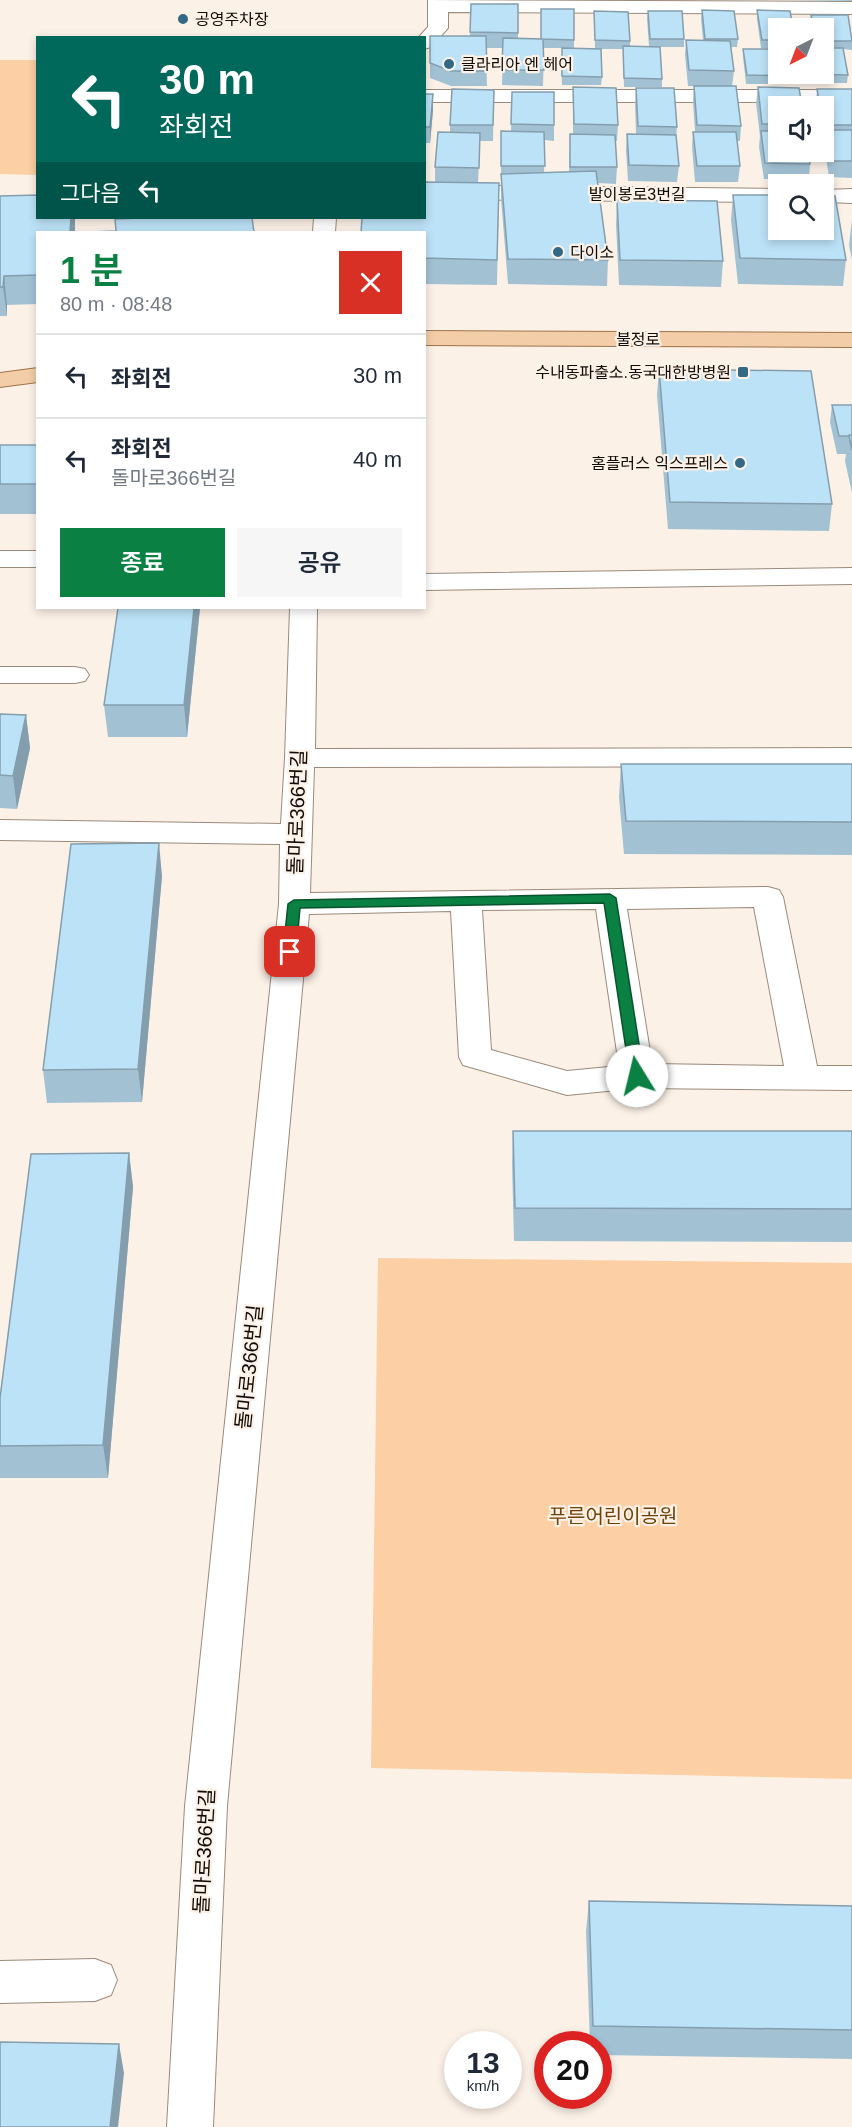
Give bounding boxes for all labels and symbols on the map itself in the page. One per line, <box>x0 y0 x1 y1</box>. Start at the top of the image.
place label: 공영주차장 <box>195 11 269 28</box>
marker: 공영주차장 <box>176 12 190 26</box>
north arrow <box>768 18 834 84</box>
place label: 클라리아 엔 헤어 <box>461 56 573 73</box>
marker: 클라리아 엔 헤어 <box>442 57 456 71</box>
street label: 발이봉로3번길 <box>588 186 686 203</box>
place label: 다이소 <box>570 244 614 261</box>
marker: 다이소 <box>551 245 565 259</box>
street label: 불정로 <box>616 331 660 348</box>
place label: 수내동파출소.동국대한방병원 <box>535 364 731 381</box>
marker: 수내동파출소.동국대한방병원 <box>736 365 750 379</box>
place label: 홈플러스 익스프레스 <box>591 455 728 472</box>
marker: 홈플러스 익스프레스 <box>733 456 747 470</box>
street label: 돌마로366번길 <box>284 749 310 875</box>
pin <box>264 926 315 977</box>
position arrow <box>605 1044 669 1108</box>
street label: 돌마로366번길 <box>232 1304 266 1430</box>
park label: 푸른어린이공원 <box>549 1505 677 1527</box>
street label: 돌마로366번길 <box>190 1788 218 1914</box>
speed limit sign: 20 <box>534 2031 612 2109</box>

